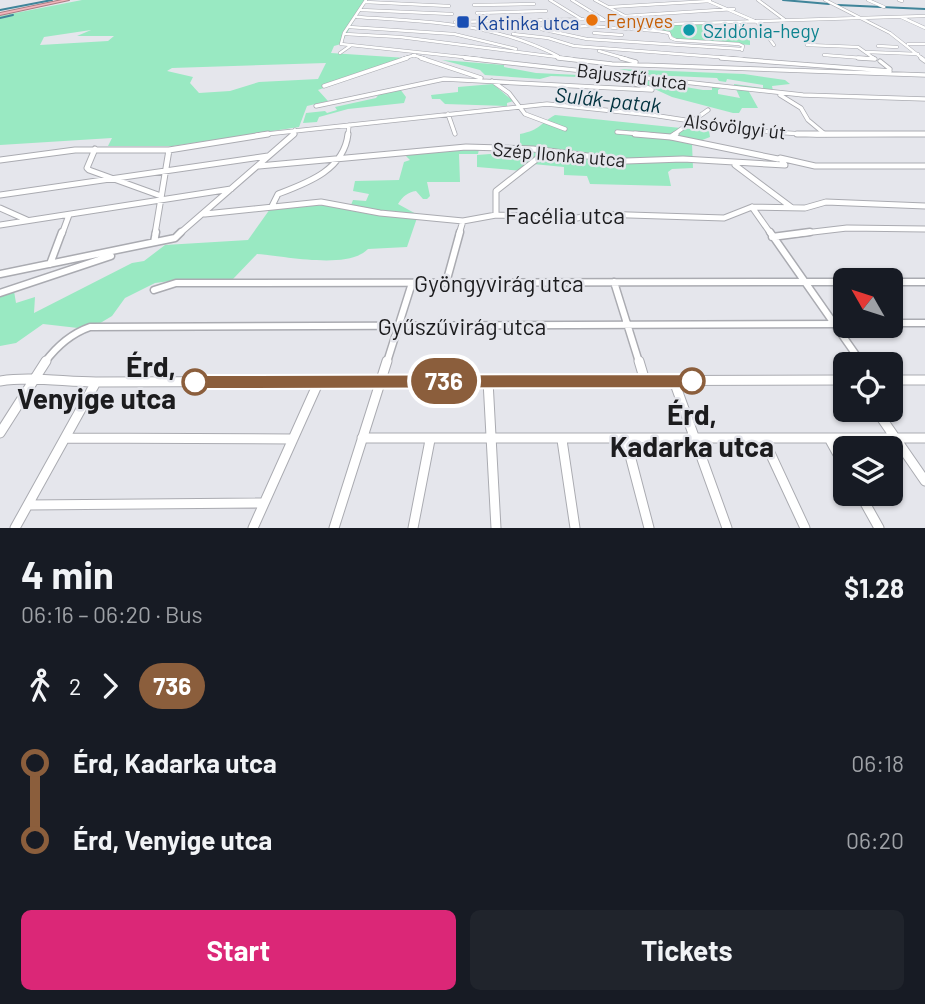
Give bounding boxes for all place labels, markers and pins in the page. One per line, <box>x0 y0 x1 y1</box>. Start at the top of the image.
place label: Fenyves <box>606 9 673 32</box>
place label: Katinka utca <box>477 11 580 34</box>
marker: Fenyves <box>584 12 600 28</box>
marker: Katinka utca <box>455 14 471 30</box>
place label: Szidónia-hegy <box>703 19 820 42</box>
marker: Szidónia-hegy <box>681 22 697 38</box>
place label: Érd, Venyige utca <box>17 349 176 415</box>
marker: Érd, Kadarka utca <box>679 368 705 394</box>
marker: Érd, Venyige utca <box>182 369 208 395</box>
place label: Érd, Kadarka utca <box>610 397 774 463</box>

